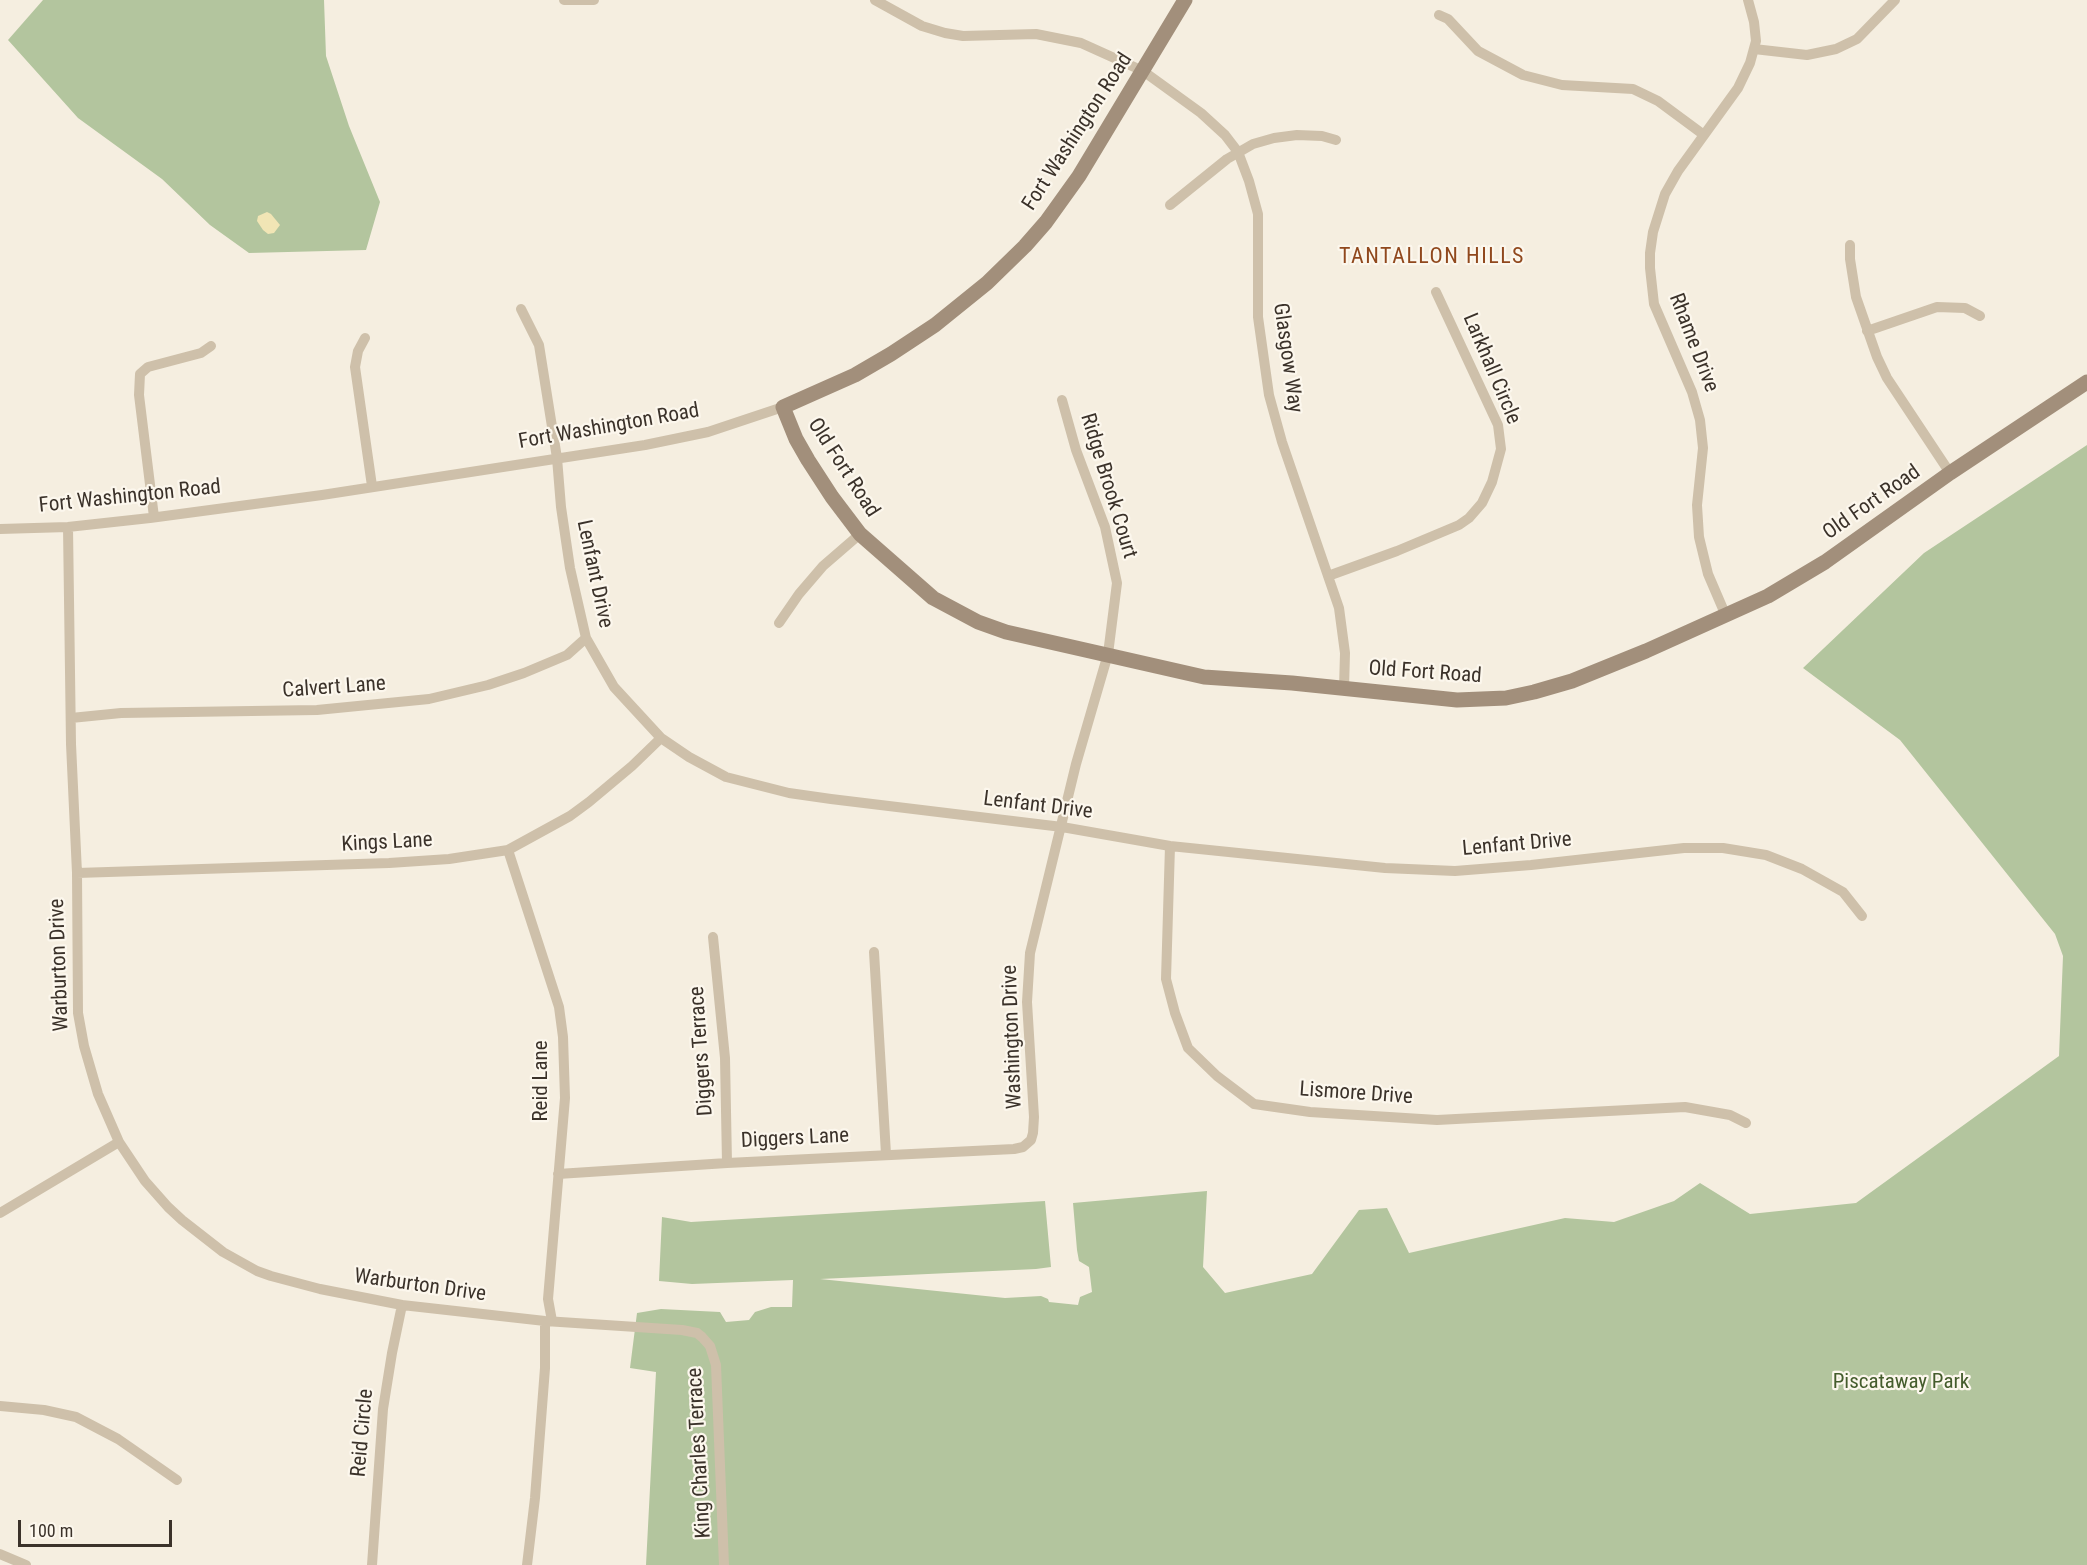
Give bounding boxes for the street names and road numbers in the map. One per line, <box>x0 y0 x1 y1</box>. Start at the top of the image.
street label: Fort Washington Road <box>1018 48 1138 216</box>
street label: Rhame Drive <box>1663 290 1723 396</box>
street label: Glasgow Way <box>1267 302 1307 414</box>
street label: Larkhall Circle <box>1456 310 1526 428</box>
street label: Fort Washington Road <box>517 399 701 455</box>
street label: Ridge Brook Court <box>1074 411 1142 561</box>
street label: Old Fort Road <box>802 414 884 522</box>
street label: Old Fort Road <box>1818 460 1926 546</box>
street label: Fort Washington Road <box>38 475 222 519</box>
street label: Lenfant Drive <box>570 518 618 630</box>
street label: Old Fort Road <box>1368 656 1482 690</box>
street label: Calvert Lane <box>282 672 386 704</box>
street label: Lenfant Drive <box>982 787 1094 825</box>
street label: Kings Lane <box>341 828 433 858</box>
street label: Lenfant Drive <box>1461 828 1573 862</box>
street label: Warburton Drive <box>45 898 75 1032</box>
street label: Washington Drive <box>998 964 1028 1110</box>
street label: Diggers Terrace <box>685 985 719 1117</box>
street label: Reid Lane <box>529 1040 555 1122</box>
street label: Lismore Drive <box>1299 1077 1413 1111</box>
street label: Diggers Lane <box>740 1124 850 1154</box>
street label: Warburton Drive <box>352 1264 488 1308</box>
street label: King Charles Terrace <box>683 1367 717 1539</box>
street label: Reid Circle <box>347 1388 379 1478</box>

